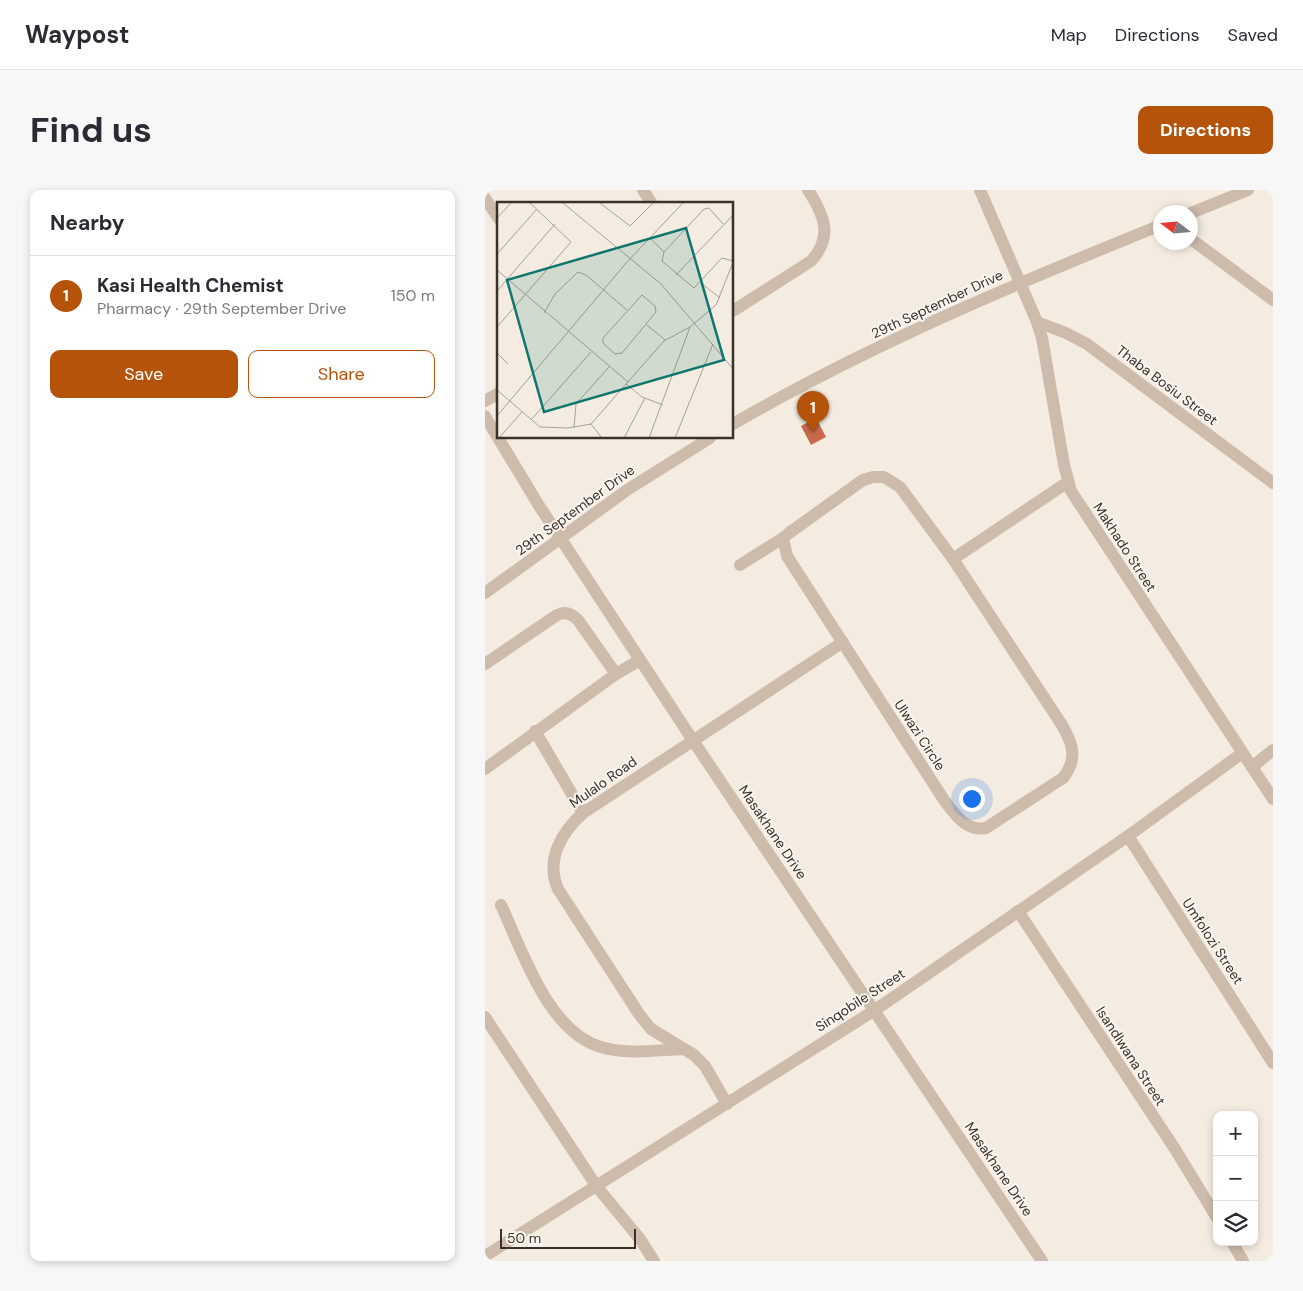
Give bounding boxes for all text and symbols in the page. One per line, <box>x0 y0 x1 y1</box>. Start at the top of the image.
text: Waypost <box>25 19 129 50</box>
text: Map <box>1051 23 1087 47</box>
text: Directions <box>1115 23 1200 47</box>
text: Saved <box>1228 23 1278 47</box>
button: Directions <box>1138 106 1273 154</box>
text: Find us <box>30 107 152 153</box>
inset map <box>497 202 734 439</box>
north arrow <box>1153 205 1198 250</box>
text: Nearby <box>50 209 124 237</box>
street label: 29th September Drive <box>868 266 1006 342</box>
text: Kasi Health Chemist <box>97 273 284 298</box>
text: 1 <box>63 285 69 306</box>
text: 150 m <box>391 285 435 306</box>
text: Pharmacy · 29th September Drive <box>97 298 346 319</box>
street label: Thaba Bosiu Street <box>1113 341 1221 429</box>
button: Save <box>50 350 238 398</box>
button: Share <box>248 350 435 398</box>
pin: 1 <box>797 391 829 432</box>
street label: 29th September Drive <box>512 461 638 559</box>
street label: Makhado Street <box>1090 499 1160 595</box>
street label: Ulwazi Circle <box>890 696 950 774</box>
street label: Mulalo Road <box>566 752 640 812</box>
street label: Masakhane Drive <box>735 782 811 883</box>
your location <box>959 786 985 812</box>
street label: Umfolozi Street <box>1178 895 1248 987</box>
street label: Sinqobile Street <box>812 964 908 1036</box>
street label: Isandlwana Street <box>1092 1003 1170 1109</box>
map controls <box>1213 1111 1258 1246</box>
button: + <box>1213 1111 1258 1156</box>
street label: Masakhane Drive <box>961 1119 1037 1220</box>
button: − <box>1213 1156 1258 1201</box>
button: layers <box>1213 1201 1258 1246</box>
scale bar <box>500 1226 636 1249</box>
text: 50 m <box>507 1229 541 1247</box>

